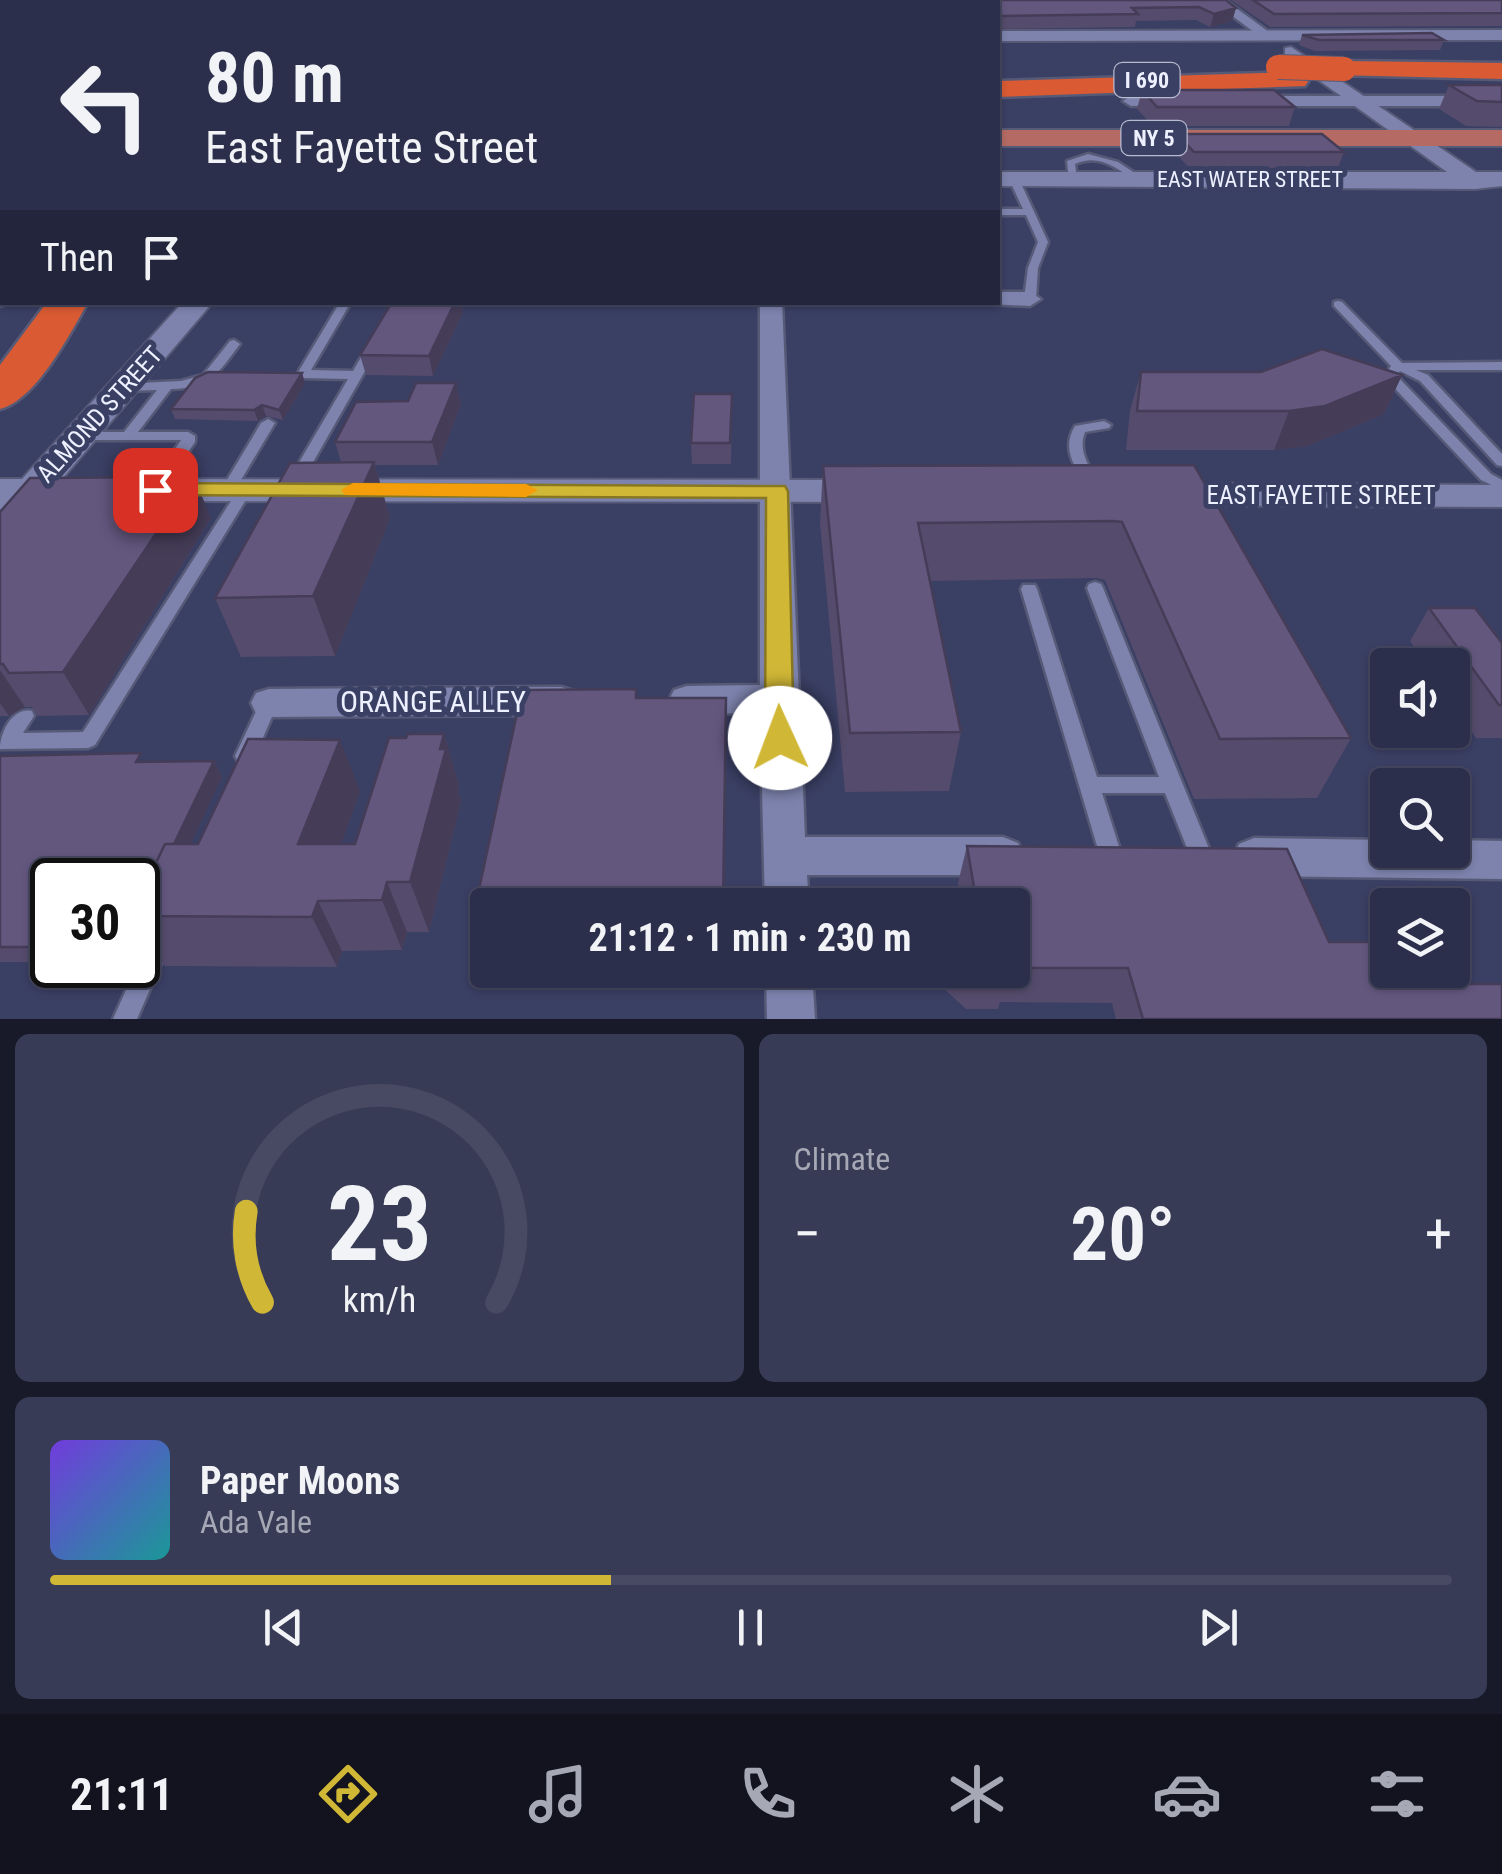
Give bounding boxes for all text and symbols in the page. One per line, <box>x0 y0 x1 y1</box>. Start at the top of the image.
text: 80 m <box>205 37 344 119</box>
icon: left <box>40 40 170 170</box>
road number: I 690 <box>1114 63 1180 97</box>
text: East Fayette Street <box>205 121 538 174</box>
road number: NY 5 <box>1122 121 1186 155</box>
street label: EAST WATER STREET <box>1157 167 1343 192</box>
icon: arrive <box>134 230 189 285</box>
text: Then <box>40 236 114 280</box>
street label: ALMOND STREET <box>31 340 168 488</box>
pin <box>113 448 198 533</box>
icon: arrive <box>128 463 183 518</box>
street label: EAST FAYETTE STREET <box>1207 481 1435 510</box>
map controls <box>1370 648 1470 988</box>
button: sound <box>1370 648 1470 748</box>
street label: ORANGE ALLEY <box>340 684 526 719</box>
position arrow <box>728 686 832 790</box>
button: search <box>1370 768 1470 868</box>
speed limit sign: 30 <box>30 858 160 988</box>
button: layers <box>1370 888 1470 988</box>
text: 21:12 · 1 min · 230 m <box>589 916 911 960</box>
text: Climate <box>794 1140 890 1178</box>
text: 23 <box>327 1164 432 1285</box>
text: 20° <box>1070 1190 1175 1278</box>
text: − <box>794 1202 821 1266</box>
text: + <box>1425 1202 1452 1266</box>
text: km/h <box>342 1279 416 1321</box>
text: Paper Moons <box>200 1459 400 1503</box>
text: Ada Vale <box>200 1503 312 1541</box>
icon: previous <box>256 1600 311 1655</box>
icon: pause <box>723 1600 778 1655</box>
icon: next <box>1191 1600 1246 1655</box>
icon: directions <box>313 1759 383 1829</box>
icon: music <box>523 1759 593 1829</box>
icon: phone <box>733 1759 803 1829</box>
icon: climate <box>942 1759 1012 1829</box>
icon: car <box>1152 1759 1222 1829</box>
icon: filters <box>1362 1759 1432 1829</box>
text: 21:11 <box>70 1768 173 1821</box>

